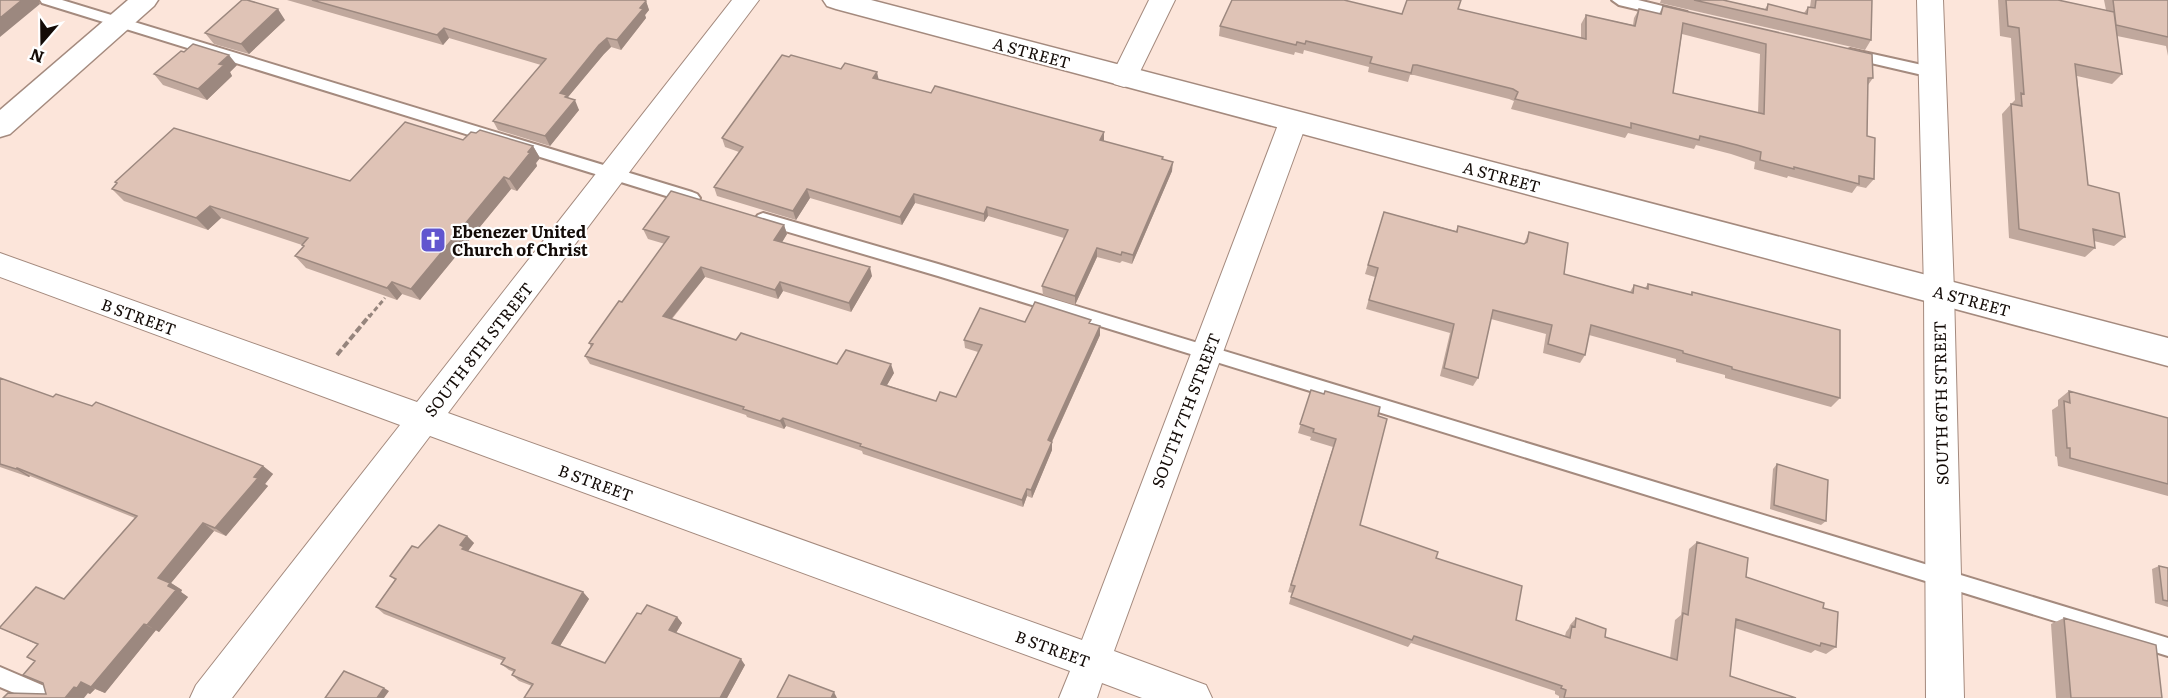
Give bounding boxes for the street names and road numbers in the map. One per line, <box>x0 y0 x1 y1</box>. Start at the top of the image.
street label: A STREET <box>991 30 1074 74</box>
street label: A STREET <box>1461 154 1544 198</box>
street label: SOUTH 8TH STREET <box>418 277 538 421</box>
street label: A STREET <box>1931 278 2014 322</box>
street label: B STREET <box>98 291 180 341</box>
street label: SOUTH 6TH STREET <box>1927 320 1953 485</box>
street label: SOUTH 7TH STREET <box>1144 329 1226 491</box>
street label: B STREET <box>555 457 637 507</box>
street label: B STREET <box>1012 623 1094 673</box>

